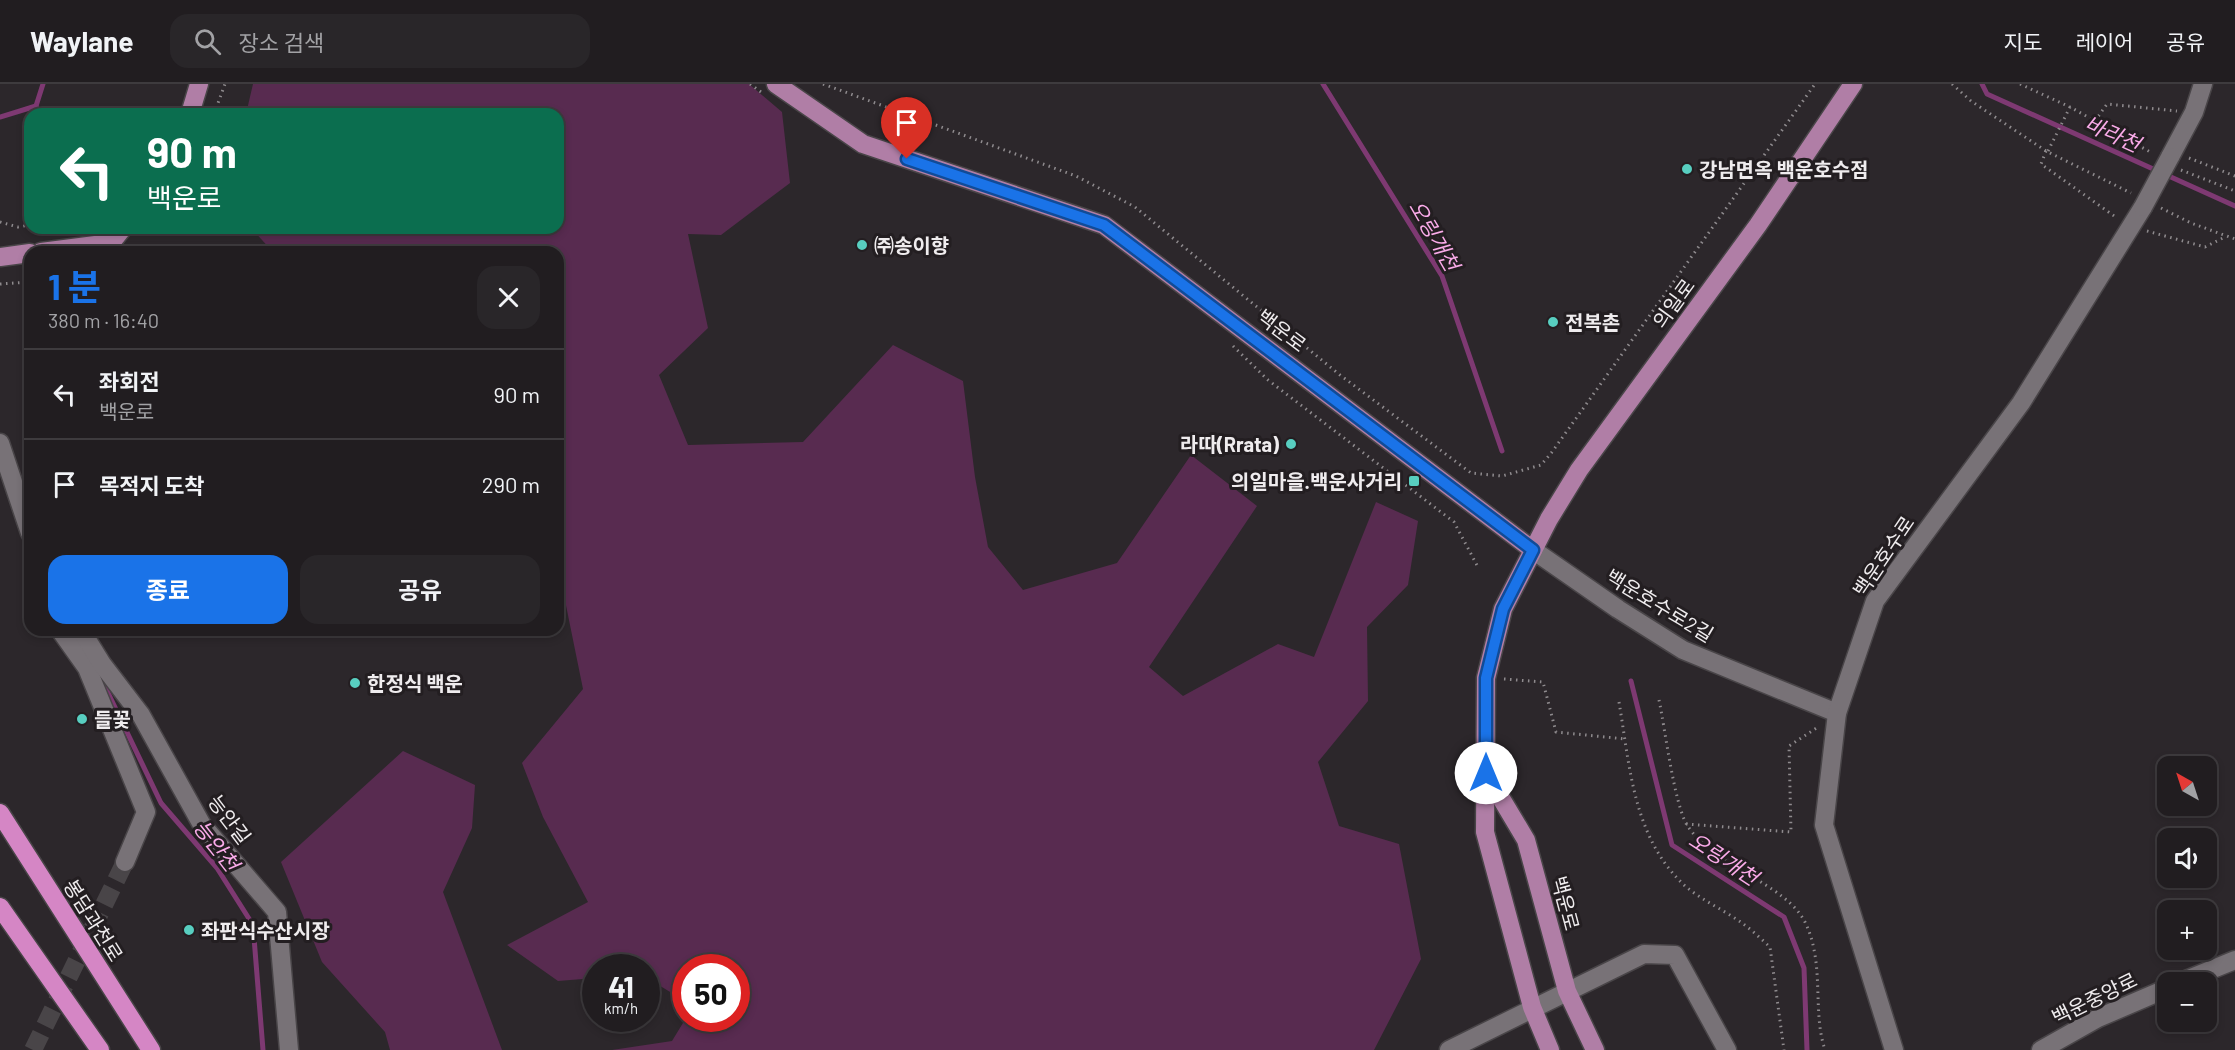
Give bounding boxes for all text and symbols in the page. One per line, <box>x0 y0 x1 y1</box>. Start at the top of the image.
search box <box>170 14 590 68</box>
text: Waylane <box>30 24 134 58</box>
icon: search <box>191 25 224 58</box>
text: 장소 검색 <box>239 29 324 55</box>
text: 지도 <box>2004 29 2042 54</box>
text: 레이어 <box>2075 29 2133 54</box>
text: 공유 <box>2166 29 2205 54</box>
pin <box>881 97 932 159</box>
icon: arrive <box>890 106 923 139</box>
water label: 바라천 <box>2081 110 2147 157</box>
text: 90 m <box>147 126 237 176</box>
icon: left <box>48 132 126 210</box>
place label: 강남면옥 백운호수점 <box>1699 157 1869 181</box>
marker: 강남면옥 백운호수점 <box>1680 162 1694 176</box>
text: 백운로 <box>147 181 222 213</box>
water label: 오링개천 <box>1405 195 1466 277</box>
place label: ㈜송이향 <box>874 233 949 257</box>
marker: ㈜송이향 <box>855 238 869 252</box>
text: 1 분 <box>48 264 101 307</box>
button: close <box>477 266 540 329</box>
street label: 의일로 <box>1647 274 1699 332</box>
street label: 백운로 <box>1253 304 1311 356</box>
text: 380 m · 16:40 <box>48 308 159 332</box>
place label: 전복촌 <box>1565 310 1620 334</box>
marker: 전복촌 <box>1546 315 1560 329</box>
text: 좌회전 <box>99 368 160 394</box>
icon: left <box>48 378 81 411</box>
text: 90 m <box>494 381 540 407</box>
text: 백운로 <box>99 399 154 423</box>
place label: 라따(Rrata) <box>1180 432 1279 456</box>
marker: 라따(Rrata) <box>1284 437 1298 451</box>
icon: arrive <box>48 468 81 501</box>
place label: 의일마을.백운사거리 <box>1231 469 1402 493</box>
text: 290 m <box>482 471 540 497</box>
text: 목적지 도착 <box>99 472 205 498</box>
marker: 의일마을.백운사거리 <box>1407 474 1421 488</box>
street label: 백운호수로 <box>1847 511 1919 601</box>
button: 종료 <box>48 555 288 624</box>
button: 공유 <box>300 555 540 624</box>
street label: 백운호수로2길 <box>1602 564 1718 646</box>
place label: 한정식 백운 <box>367 671 463 695</box>
marker: 한정식 백운 <box>348 676 362 690</box>
place label: 들꽃 <box>94 707 131 731</box>
marker: 들꽃 <box>75 712 89 726</box>
position arrow <box>1454 741 1518 805</box>
north arrow <box>2157 756 2217 816</box>
map controls <box>2157 756 2217 1032</box>
street label: 능안길 <box>204 790 256 848</box>
water label: 능안천 <box>189 814 246 878</box>
water label: 오링개천 <box>1685 826 1765 891</box>
button: sound <box>2157 828 2217 888</box>
street label: 백운로 <box>1547 873 1585 933</box>
street label: 봉담과천로 <box>59 875 129 965</box>
button: + <box>2157 900 2217 960</box>
place label: 좌판식수산시장 <box>201 918 330 942</box>
marker: 좌판식수산시장 <box>182 923 196 937</box>
speed limit sign: 50 <box>672 954 750 1032</box>
street label: 백운중앙로 <box>2047 967 2141 1029</box>
text: 41 <box>608 968 634 1004</box>
button: − <box>2157 972 2217 1032</box>
text: km/h <box>604 999 638 1017</box>

